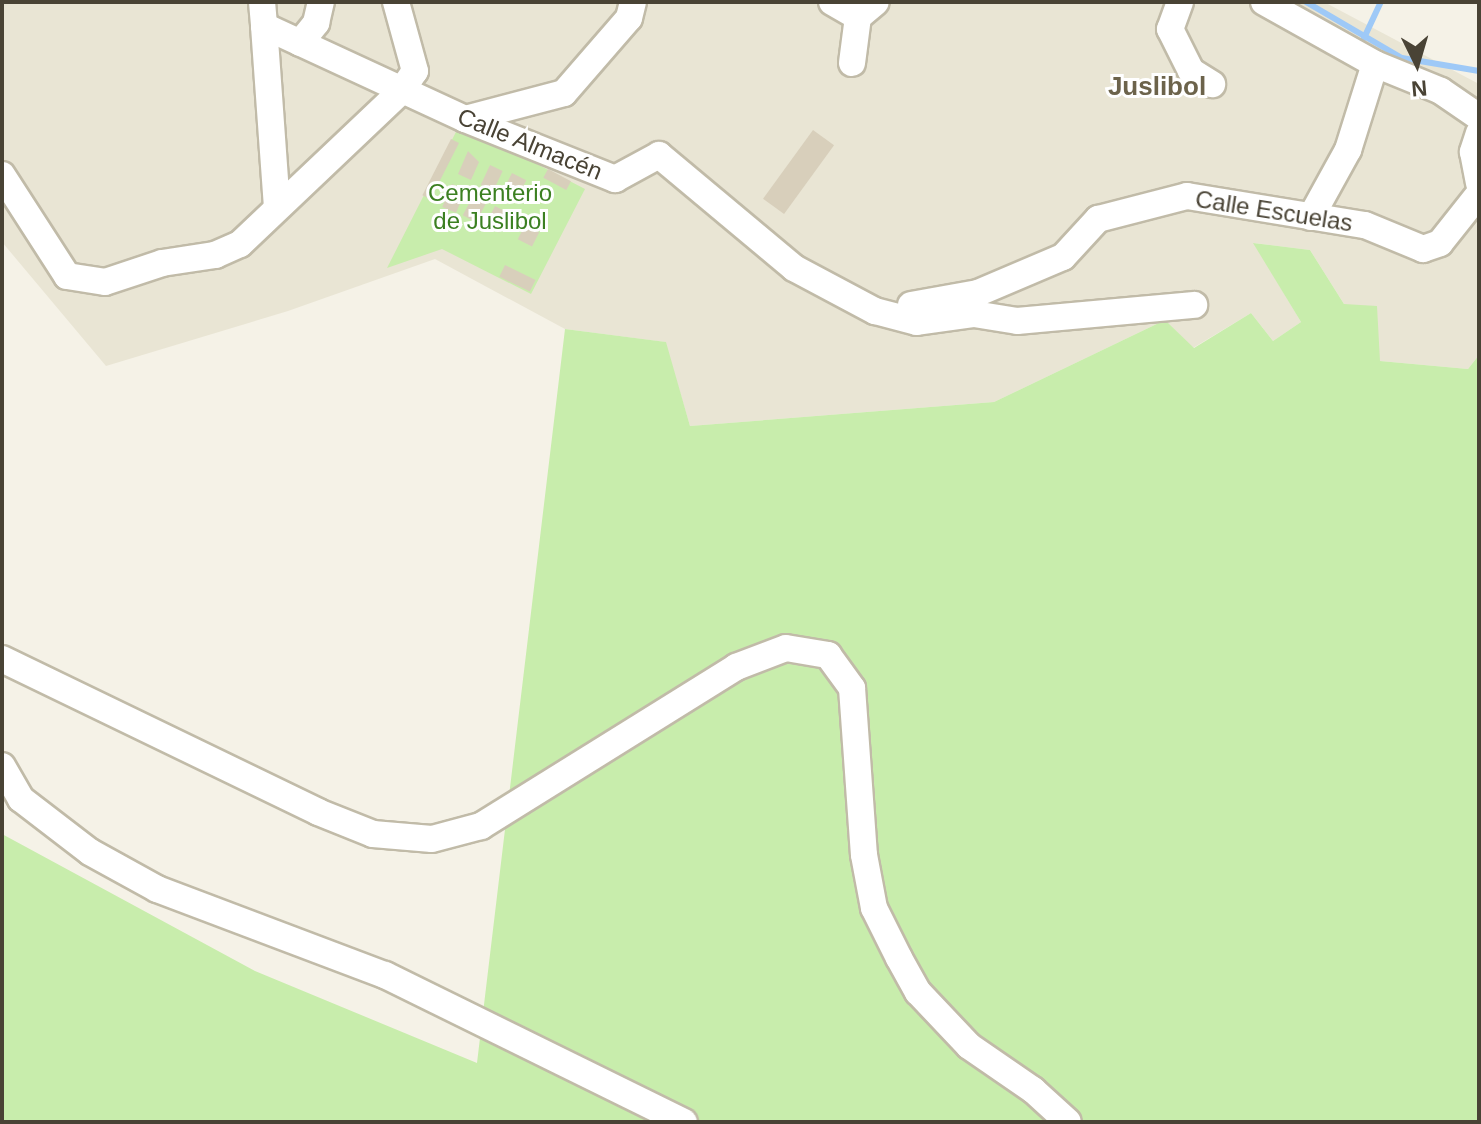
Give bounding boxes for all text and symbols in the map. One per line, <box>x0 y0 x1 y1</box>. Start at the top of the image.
north arrow <box>1377 24 1457 104</box>
district label: Juslibol <box>1108 71 1206 103</box>
text: N <box>1410 75 1428 102</box>
street label: Calle Almacén <box>453 102 607 186</box>
park label: Cementerio de Juslibol <box>428 179 552 235</box>
street label: Calle Escuelas <box>1193 184 1355 238</box>

